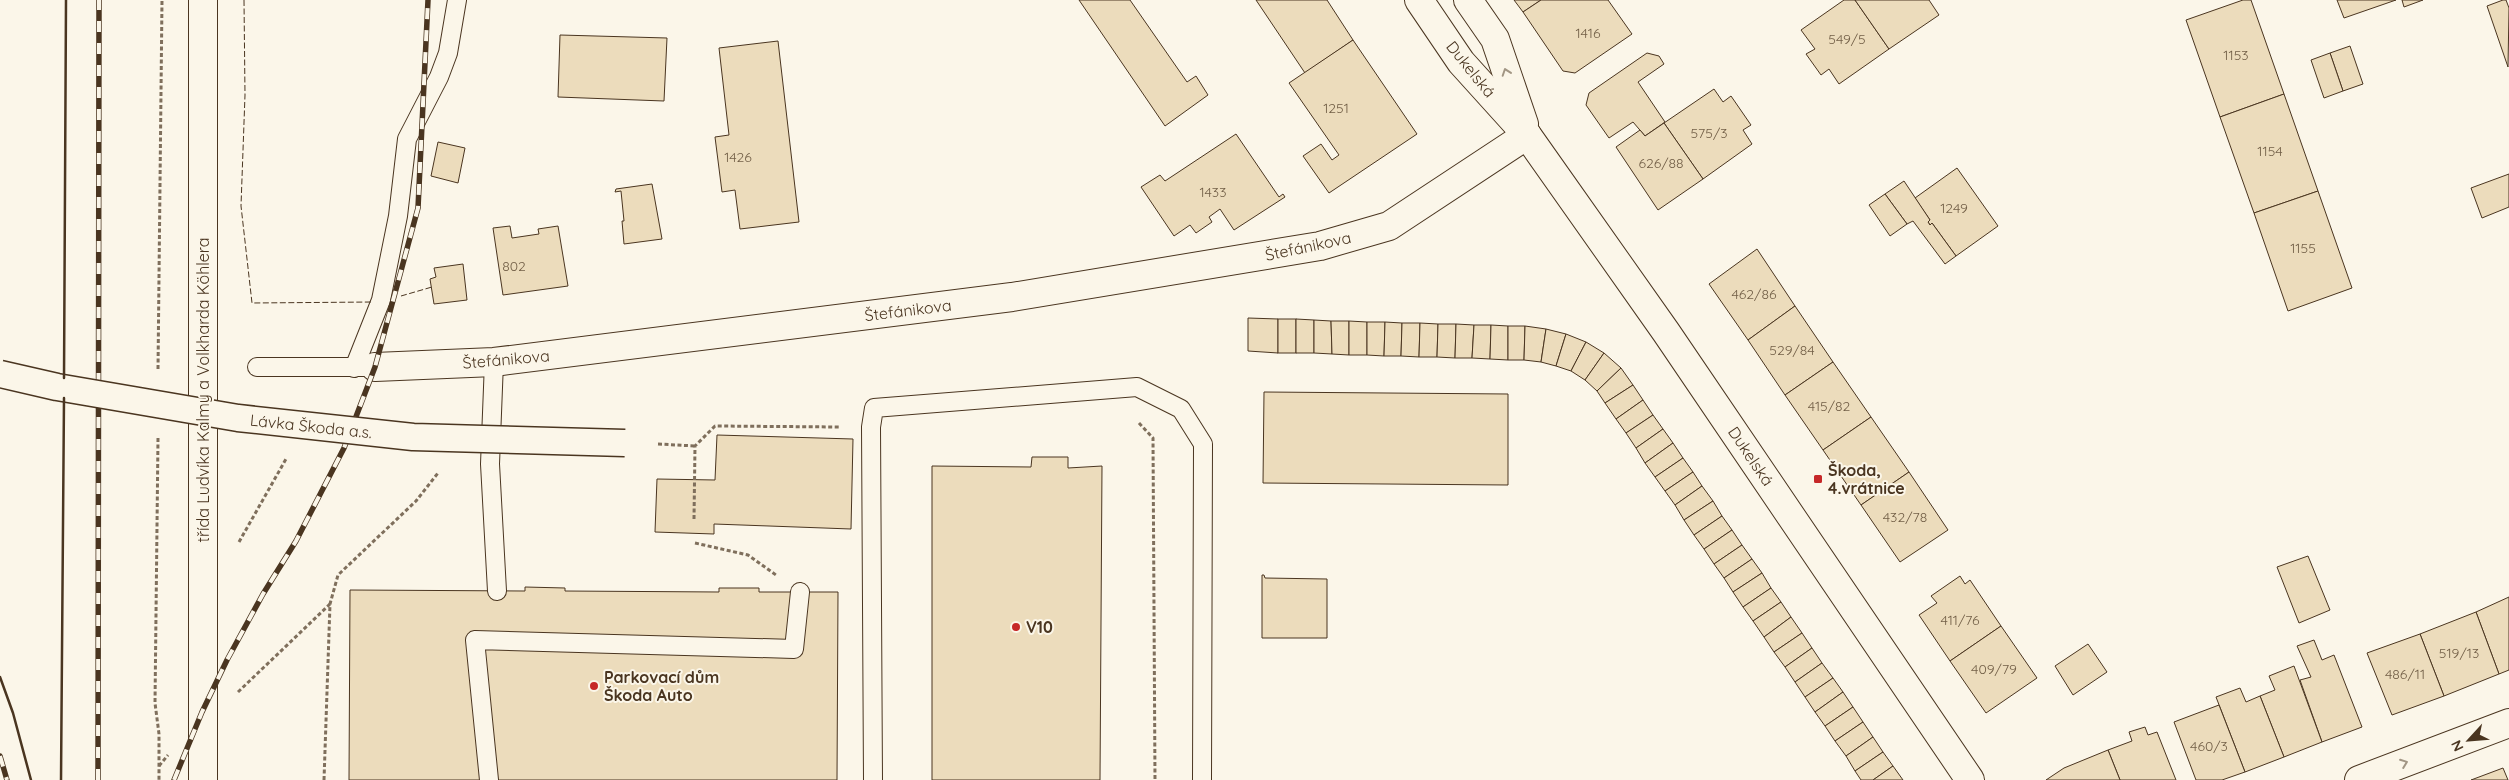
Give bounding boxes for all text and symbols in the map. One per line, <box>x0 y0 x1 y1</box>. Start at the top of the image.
house number: 1416 <box>1576 24 1601 42</box>
house number: 549/5 <box>1828 30 1866 48</box>
street label: Dukelská <box>1442 37 1500 101</box>
house number: 1153 <box>2223 46 2249 64</box>
one-way arrow <box>1502 69 1512 77</box>
house number: 1251 <box>1323 99 1349 117</box>
house number: 575/3 <box>1690 124 1728 142</box>
house number: 1154 <box>2257 142 2283 160</box>
house number: 1426 <box>724 148 752 166</box>
house number: 626/88 <box>1638 154 1684 172</box>
house number: 1433 <box>1199 183 1227 201</box>
house number: 1249 <box>1940 199 1968 217</box>
street label: Štefánikova <box>1263 227 1353 265</box>
street label: třída Ludvíka Kalmy a Volkharda Köhlera <box>193 238 213 542</box>
house number: 1155 <box>2290 239 2316 257</box>
house number: 802 <box>502 257 526 275</box>
house number: 462/86 <box>1731 285 1777 303</box>
street label: Štefánikova <box>863 295 953 325</box>
house number: 529/84 <box>1769 341 1815 359</box>
street label: Štefánikova <box>462 345 550 373</box>
house number: 415/82 <box>1808 397 1851 415</box>
street label: Lávka Škoda a.s. <box>249 410 373 442</box>
street label: Dukelská <box>1724 423 1778 489</box>
place label: Škoda, 4.vrátnice <box>1828 460 1905 498</box>
marker: Škoda, 4.vrátnice <box>1812 473 1824 485</box>
house number: 432/78 <box>1883 508 1927 526</box>
house number: 411/76 <box>1940 611 1980 629</box>
place label: V10 <box>1026 617 1053 637</box>
marker: V10 <box>1010 621 1022 633</box>
house number: 519/13 <box>2439 644 2479 662</box>
house number: 409/79 <box>1971 660 2017 678</box>
house number: 486/11 <box>2385 665 2425 683</box>
place label: Parkovací dům Škoda Auto <box>604 667 719 705</box>
marker: Parkovací dům Škoda Auto <box>588 680 600 692</box>
north arrow <box>2444 715 2494 765</box>
house number: 460/3 <box>2190 737 2228 755</box>
text: N <box>2447 737 2468 754</box>
one-way arrow <box>2399 759 2408 769</box>

